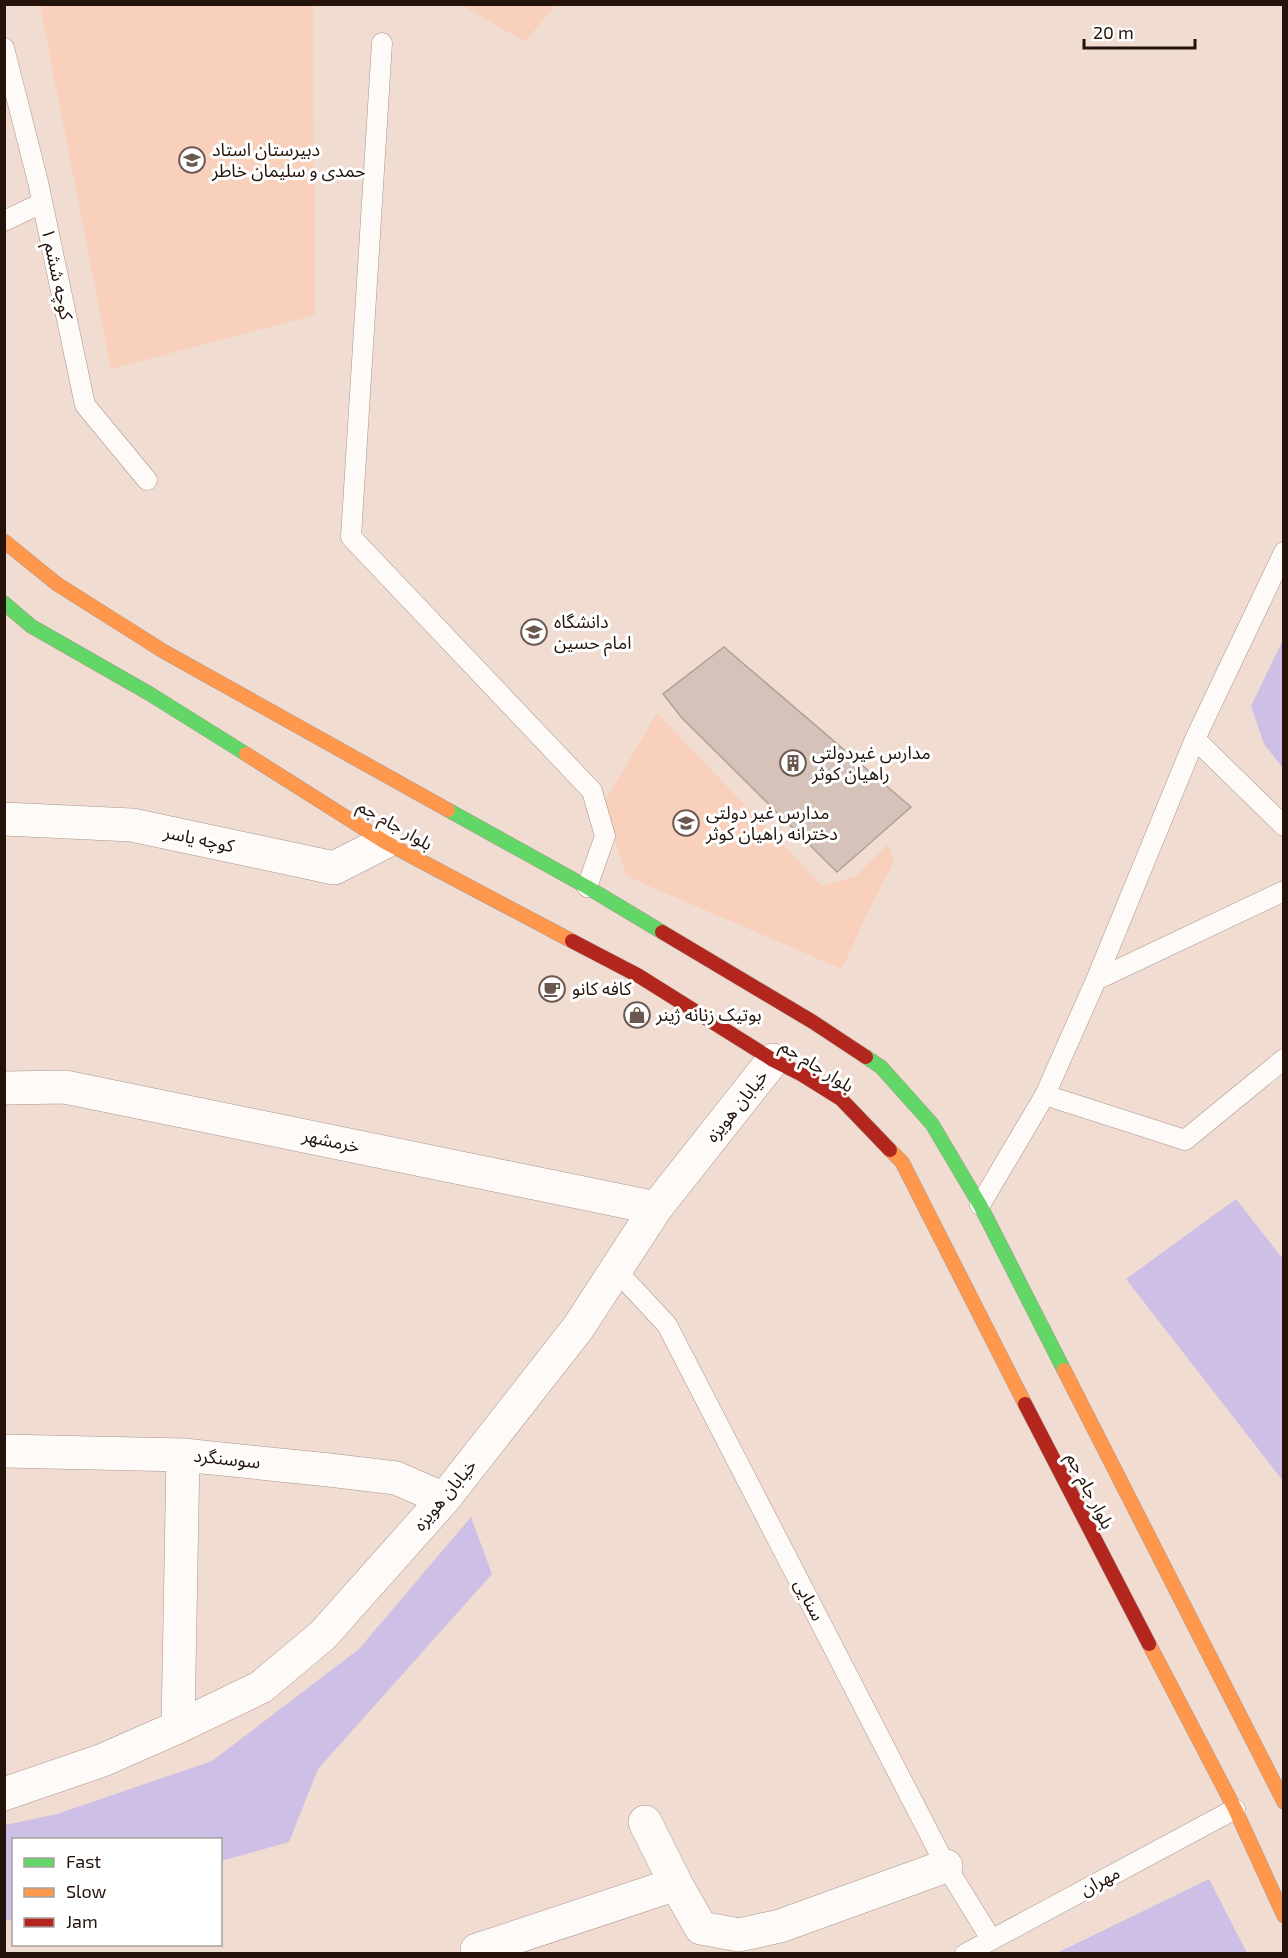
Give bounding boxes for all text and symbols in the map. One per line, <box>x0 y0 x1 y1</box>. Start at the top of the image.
scale bar <box>1084 12 1195 50</box>
text: 20 m <box>1093 21 1134 43</box>
place label: دبیرستان استاد حمدی و سلیمان خاطر <box>211 138 366 182</box>
school or university icon: دبیرستان استاد حمدی و سلیمان خاطر <box>177 145 207 175</box>
street label: کوچه ششم ۱ <box>35 226 79 323</box>
place label: دانشگاه امام حسین <box>554 610 631 657</box>
school or university icon: دانشگاه امام حسین <box>519 617 549 647</box>
place label: مدارس غیردولتی راهیان کوثر <box>811 741 931 785</box>
building icon: مدارس غیردولتی راهیان کوثر <box>778 748 808 778</box>
street label: بلوار جام جم <box>352 794 437 858</box>
place label: مدارس غیر دولتی دخترانه راهیان کوثر <box>705 801 838 845</box>
school or university icon: مدارس غیر دولتی دخترانه راهیان کوثر <box>671 808 701 838</box>
street label: کوچه یاسر <box>161 820 237 857</box>
cafe icon: کافه کانو <box>537 974 567 1004</box>
place label: کافه کانو <box>572 977 632 1000</box>
shop icon: بوتیک زنانه ژینر <box>622 1000 652 1030</box>
place label: بوتیک زنانه ژینر <box>655 1003 762 1026</box>
street label: بلوار جام جم <box>774 1034 859 1100</box>
street label: خیابان هویزه <box>700 1065 773 1147</box>
street label: خرمشهر <box>299 1123 362 1158</box>
street label: سوسنگرد <box>192 1444 262 1473</box>
street label: بلوار جام جم <box>1059 1449 1120 1534</box>
street label: خیابان هویزه <box>408 1454 481 1535</box>
street label: سنایی <box>789 1575 830 1625</box>
legend <box>12 1838 222 1946</box>
text: Fast <box>66 1850 101 1872</box>
street label: مهران <box>1076 1861 1124 1901</box>
text: Slow <box>66 1880 107 1902</box>
text: Jam <box>66 1910 98 1932</box>

